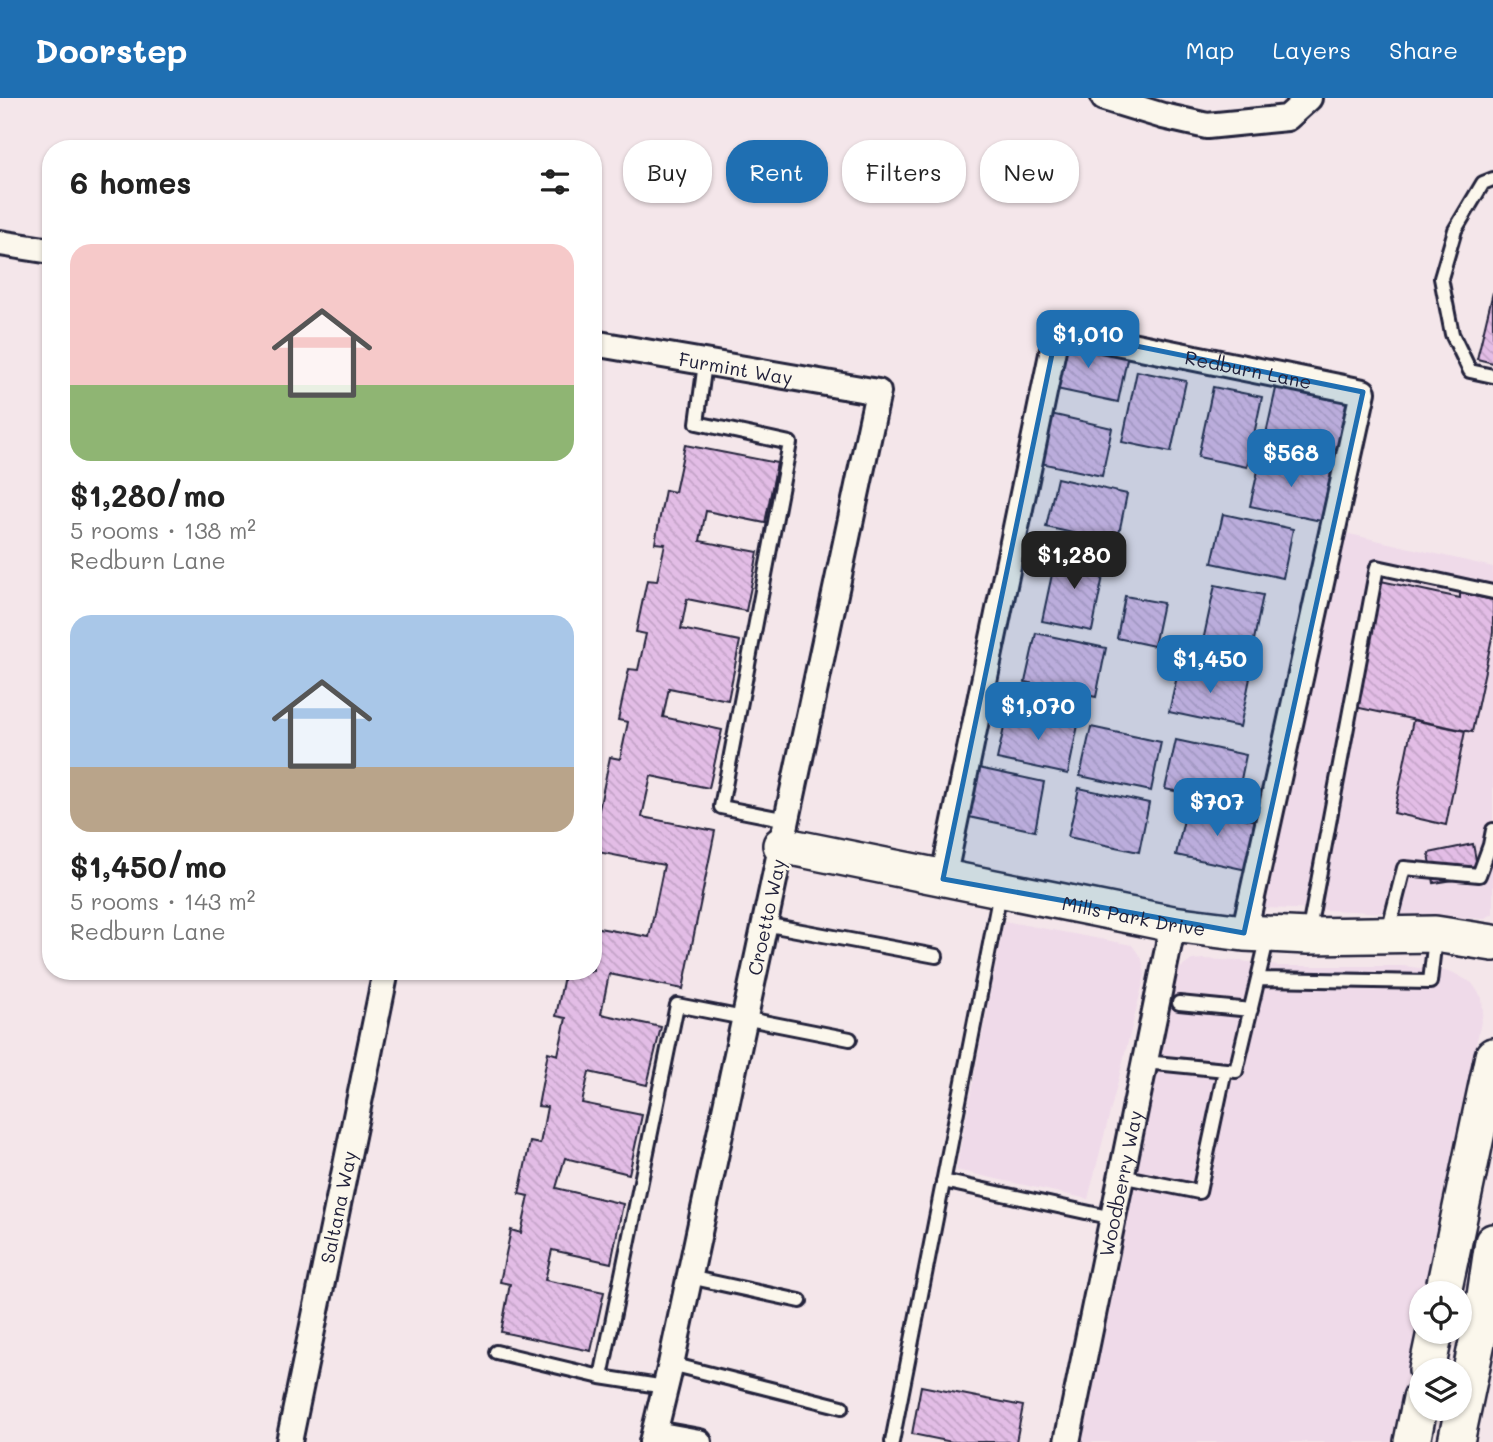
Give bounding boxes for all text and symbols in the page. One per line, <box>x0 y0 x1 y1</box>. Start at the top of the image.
text: Doorstep <box>35 28 188 71</box>
text: Map <box>1186 34 1234 65</box>
text: Layers <box>1272 34 1351 65</box>
text: Share <box>1389 34 1458 65</box>
chip: Buy <box>623 140 712 203</box>
chip: Rent <box>726 140 828 203</box>
chip: Filters <box>842 140 966 203</box>
chip: New <box>980 140 1079 203</box>
text: 6 homes <box>70 162 191 202</box>
icon: filters <box>536 163 574 201</box>
icon: home <box>259 290 385 416</box>
pin: $1,010 <box>1031 310 1145 370</box>
text: $1,010 <box>1052 318 1124 348</box>
street label: Redburn Lane <box>1183 344 1314 394</box>
street label: Furmint Way <box>677 346 795 390</box>
pin: $568 <box>1250 430 1332 489</box>
text: $568 <box>1263 437 1319 467</box>
text: $1,280/mo <box>70 475 225 515</box>
text: 5 rooms · 138 m² <box>70 515 256 545</box>
pin: $1,280 <box>1017 532 1131 591</box>
text: $1,280 <box>1037 539 1111 569</box>
text: Redburn Lane <box>70 545 226 575</box>
pin: $1,450 <box>1153 636 1267 695</box>
text: $1,450 <box>1173 643 1247 673</box>
icon: home <box>259 661 385 787</box>
pin: $1,070 <box>981 682 1095 742</box>
text: $1,070 <box>1001 690 1075 720</box>
pin: $707 <box>1176 778 1258 838</box>
text: $707 <box>1190 786 1244 816</box>
text: $1,450/mo <box>70 846 226 886</box>
street label: Croetto Way <box>741 856 791 978</box>
text: 5 rooms · 143 m² <box>70 886 256 916</box>
street label: Mills Park Drive <box>1060 890 1207 941</box>
text: Redburn Lane <box>70 916 226 946</box>
street label: Woodberry Way <box>1093 1108 1147 1259</box>
street label: Saltana Way <box>314 1148 361 1266</box>
map controls <box>1409 1281 1472 1421</box>
button: locate <box>1409 1281 1472 1344</box>
button: layers <box>1409 1358 1472 1421</box>

